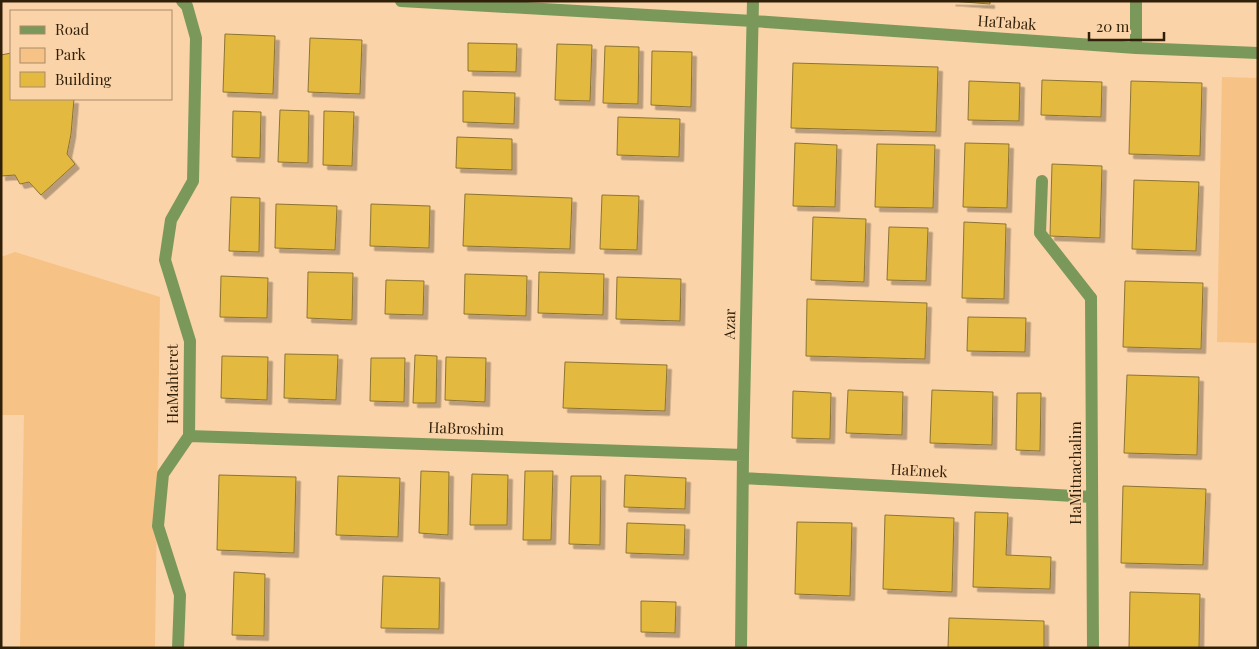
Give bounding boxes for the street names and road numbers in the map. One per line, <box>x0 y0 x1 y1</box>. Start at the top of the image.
street label: HaTabak <box>977 10 1038 34</box>
street label: Azar <box>719 308 739 341</box>
street label: HaMahteret <box>162 343 182 424</box>
street label: HaBroshim <box>428 417 505 439</box>
street label: HaMitnachalim <box>1065 421 1085 525</box>
street label: HaEmek <box>890 459 949 482</box>

